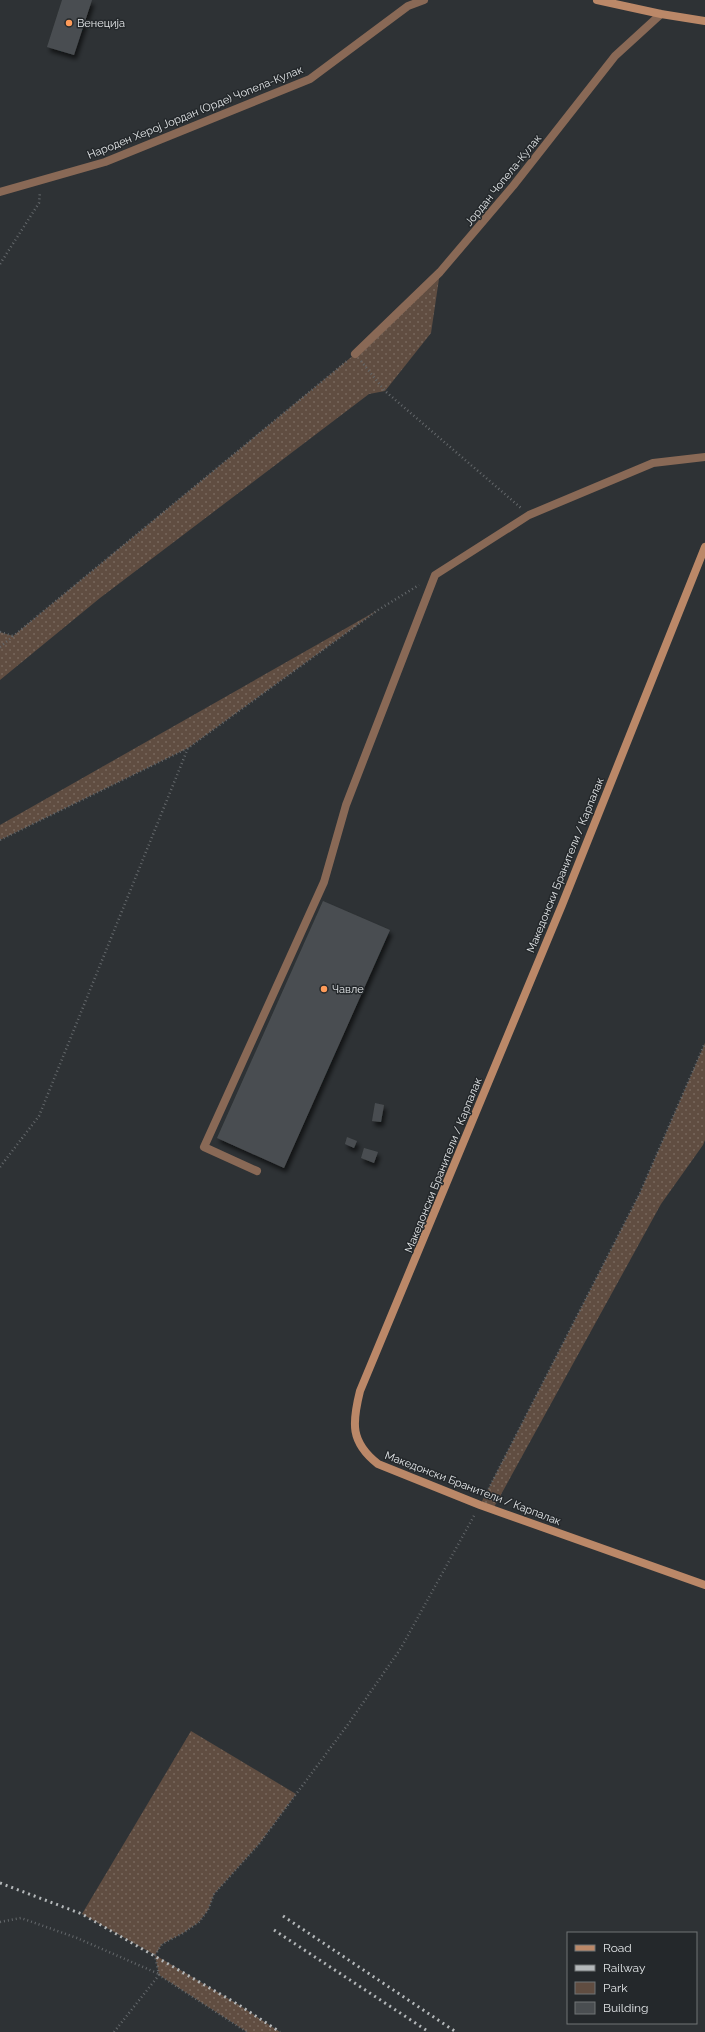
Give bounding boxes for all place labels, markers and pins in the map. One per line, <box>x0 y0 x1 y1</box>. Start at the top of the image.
place label: Венеција <box>77 17 125 30</box>
marker: Венеција <box>64 18 74 28</box>
place label: Чавле <box>332 983 364 996</box>
marker: Чавле <box>319 984 329 994</box>

